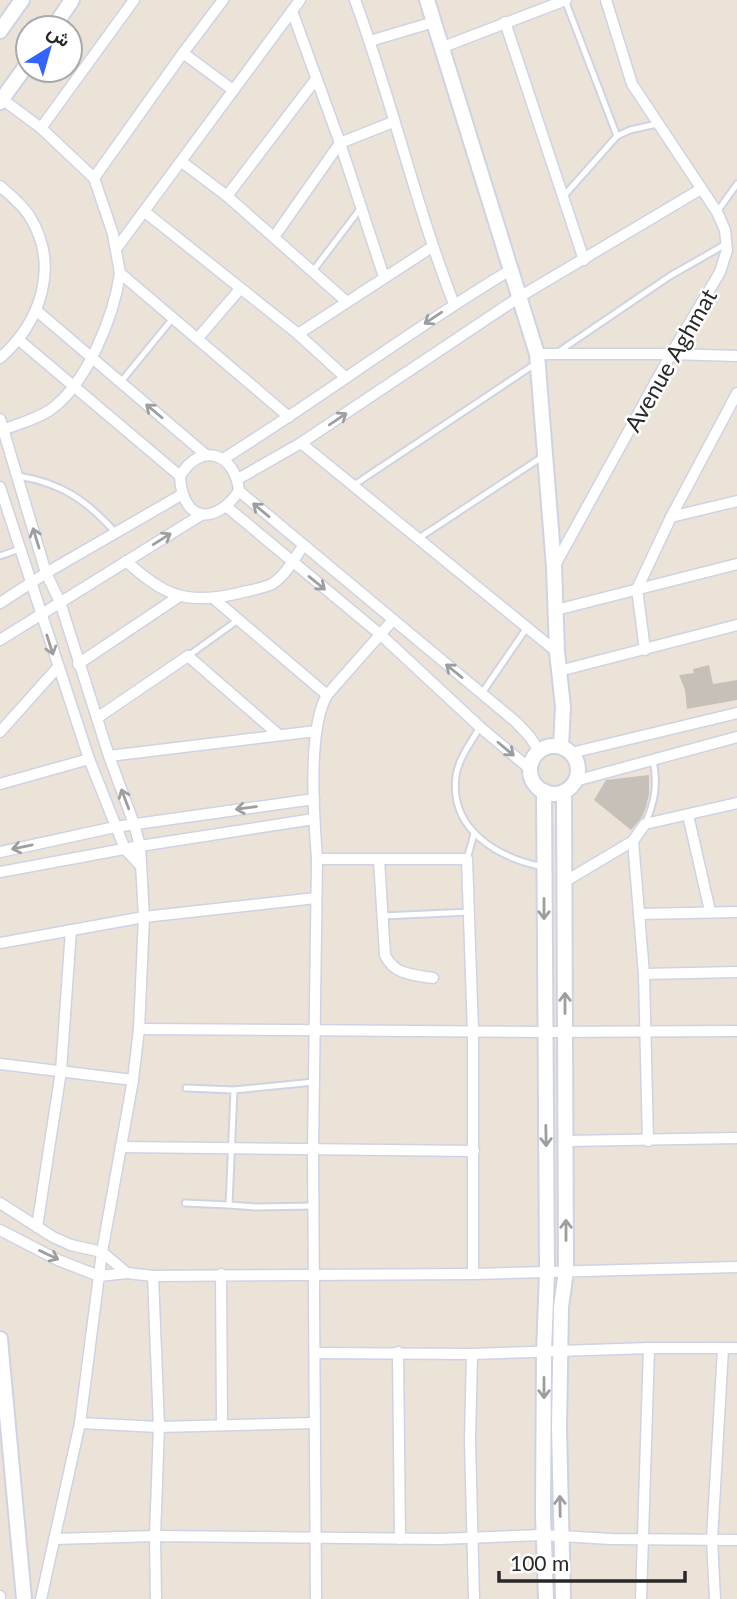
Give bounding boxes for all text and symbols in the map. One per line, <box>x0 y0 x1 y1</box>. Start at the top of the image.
north arrow <box>14 14 84 84</box>
text: ش <box>43 19 76 52</box>
street label: Avenue Aghmat <box>618 283 723 436</box>
one-way arrow <box>424 311 443 325</box>
one-way arrow <box>145 404 163 419</box>
one-way arrow <box>328 411 347 426</box>
one-way arrow <box>252 502 270 518</box>
one-way arrow <box>28 527 41 549</box>
one-way arrow <box>151 531 171 545</box>
one-way arrow <box>308 575 326 590</box>
one-way arrow <box>45 634 58 656</box>
one-way arrow <box>446 663 464 679</box>
one-way arrow <box>497 741 515 757</box>
one-way arrow <box>118 789 130 811</box>
one-way arrow <box>235 802 258 815</box>
one-way arrow <box>11 841 34 855</box>
one-way arrow <box>538 897 551 920</box>
one-way arrow <box>558 991 572 1014</box>
one-way arrow <box>539 1124 553 1147</box>
one-way arrow <box>559 1219 573 1242</box>
one-way arrow <box>38 1249 59 1262</box>
one-way arrow <box>537 1376 551 1399</box>
one-way arrow <box>553 1495 567 1518</box>
scale bar <box>499 1540 684 1584</box>
text: 100 m <box>510 1550 569 1575</box>

